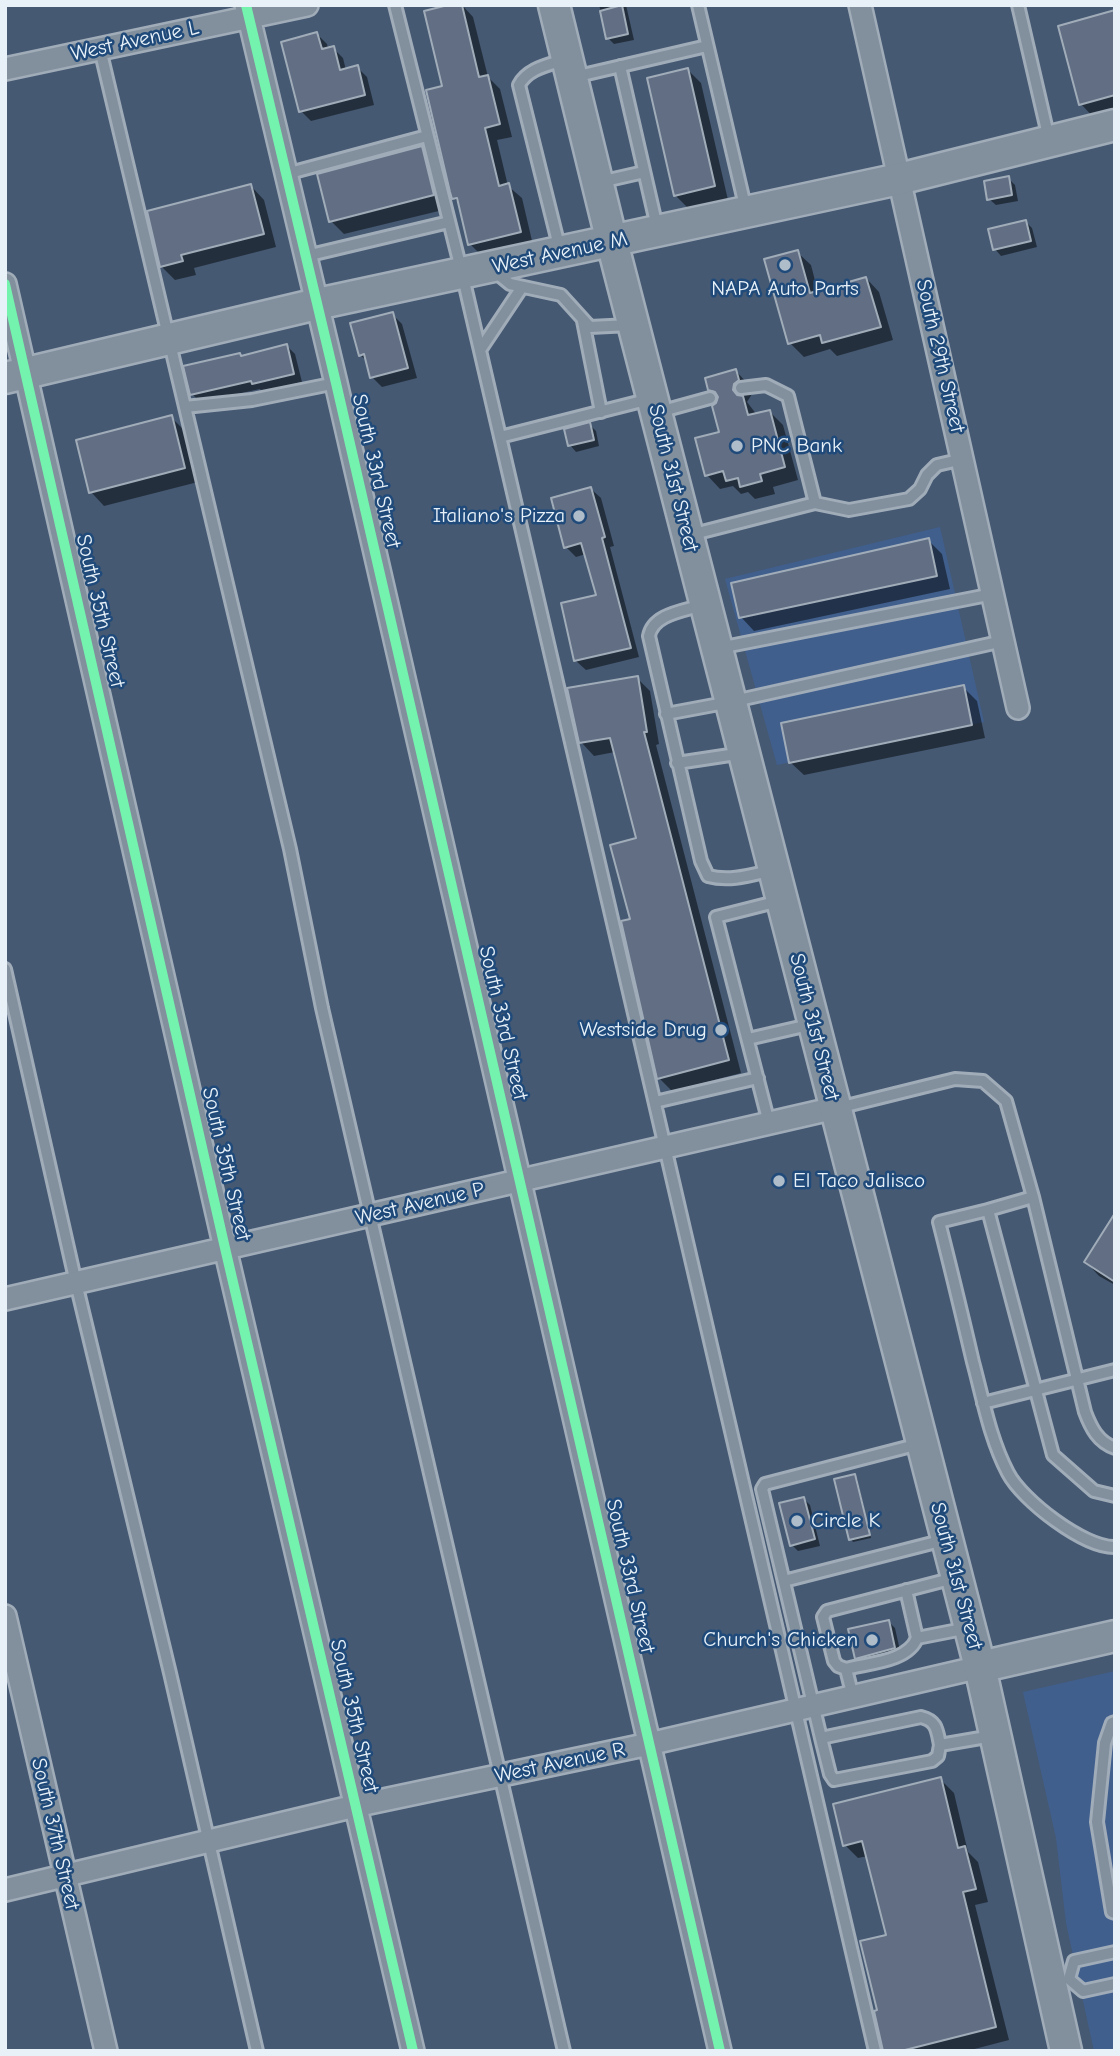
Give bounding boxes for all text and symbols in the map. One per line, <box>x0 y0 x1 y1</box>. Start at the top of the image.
street label: West Avenue L <box>69 15 201 67</box>
street label: West Avenue M <box>490 226 630 280</box>
marker: NAPA Auto Parts <box>777 257 793 273</box>
place label: NAPA Auto Parts <box>711 276 859 302</box>
street label: South 29th Street <box>910 277 970 435</box>
street label: South 33rd Street <box>346 391 406 551</box>
street label: South 31st Street <box>643 402 703 554</box>
place label: PNC Bank <box>751 433 842 459</box>
marker: PNC Bank <box>729 438 745 454</box>
place label: Italiano's Pizza <box>433 503 565 529</box>
marker: Italiano's Pizza <box>571 508 587 524</box>
street label: South 35th Street <box>70 532 130 690</box>
street label: South 33rd Street <box>473 943 533 1103</box>
street label: South 31st Street <box>784 951 844 1103</box>
place label: Westside Drug <box>579 1017 707 1043</box>
marker: Westside Drug <box>713 1022 729 1038</box>
street label: South 35th Street <box>196 1085 256 1243</box>
place label: El Taco Jalisco <box>793 1168 925 1194</box>
marker: El Taco Jalisco <box>771 1173 787 1189</box>
street label: West Avenue P <box>353 1177 487 1231</box>
street label: South 33rd Street <box>600 1496 660 1656</box>
street label: South 31st Street <box>924 1500 988 1652</box>
place label: Circle K <box>811 1508 880 1534</box>
marker: Circle K <box>789 1513 805 1529</box>
place label: Church's Chicken <box>703 1627 858 1653</box>
marker: Church's Chicken <box>864 1632 880 1648</box>
street label: South 35th Street <box>324 1637 384 1795</box>
street label: West Avenue R <box>493 1737 627 1789</box>
street label: South 37th Street <box>25 1756 85 1912</box>

